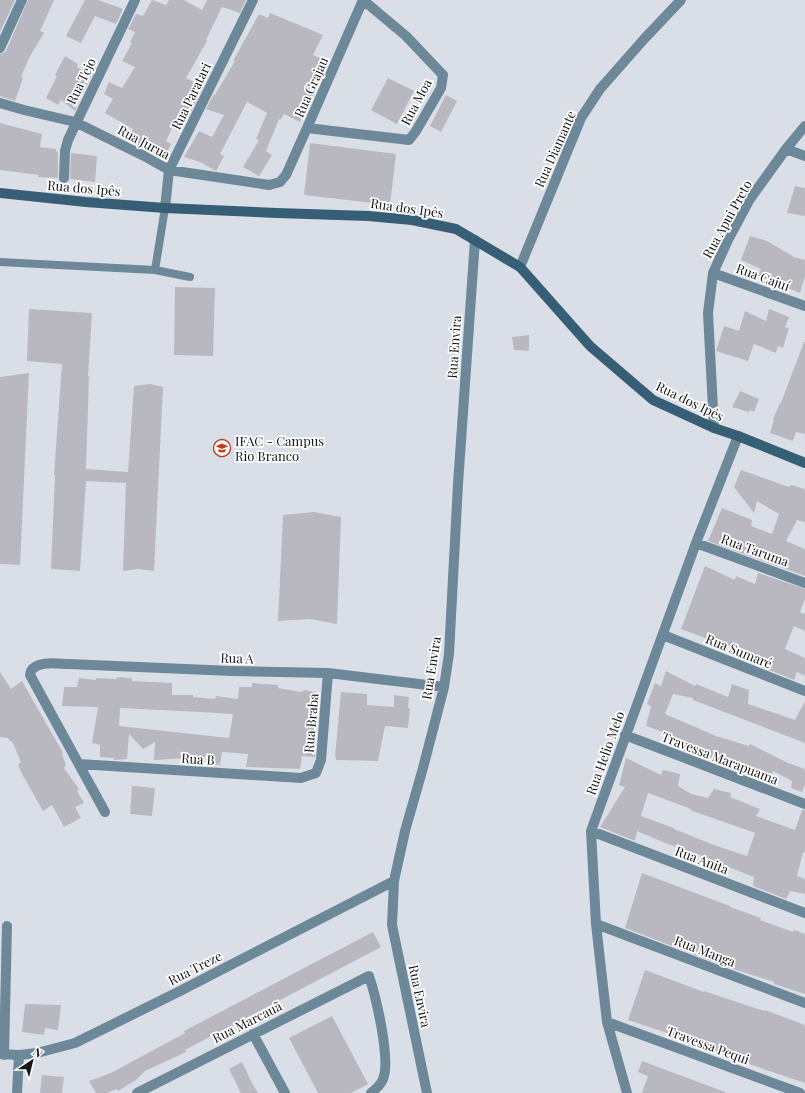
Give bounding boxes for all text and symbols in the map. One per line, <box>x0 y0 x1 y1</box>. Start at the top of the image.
street label: Rua Grajau <box>290 54 332 120</box>
street label: Rua Tejo <box>62 55 99 107</box>
street label: Rua Paratari <box>167 59 214 132</box>
street label: Rua Moa <box>396 75 435 128</box>
street label: Rua Diamante <box>530 107 579 190</box>
street label: Rua Jurua <box>115 121 174 163</box>
street label: Rua dos Ipês <box>47 176 122 199</box>
street label: Rua Apui Preto <box>698 177 755 261</box>
street label: Rua dos Ipês <box>370 194 445 221</box>
street label: Rua Cajuí <box>734 259 792 294</box>
street label: Rua Envira <box>443 314 464 379</box>
street label: Rua dos Ipês <box>653 377 727 424</box>
place label: IFAC - Campus Rio Branco <box>235 432 324 464</box>
school or university icon: IFAC - Campus Rio Branco <box>212 438 232 458</box>
street label: Rua Taruma <box>719 529 792 570</box>
street label: Rua Sumaré <box>703 630 775 672</box>
street label: Rua Envira <box>417 635 444 701</box>
street label: Rua A <box>220 648 255 667</box>
street label: Rua Braba <box>299 692 322 753</box>
street label: Rua Helio Melo <box>581 709 628 797</box>
street label: Travessa Marapuama <box>659 727 782 788</box>
street label: Rua B <box>181 749 215 768</box>
street label: Rua Anita <box>673 842 732 878</box>
street label: Rua Manga <box>672 931 739 970</box>
street label: Rua Treze <box>165 947 225 988</box>
street label: Rua Envira <box>406 963 436 1029</box>
street label: Rua Marcauã <box>209 997 285 1046</box>
street label: Travessa Pequi <box>664 1022 752 1067</box>
north arrow <box>12 1041 52 1081</box>
text: N <box>30 1044 46 1061</box>

